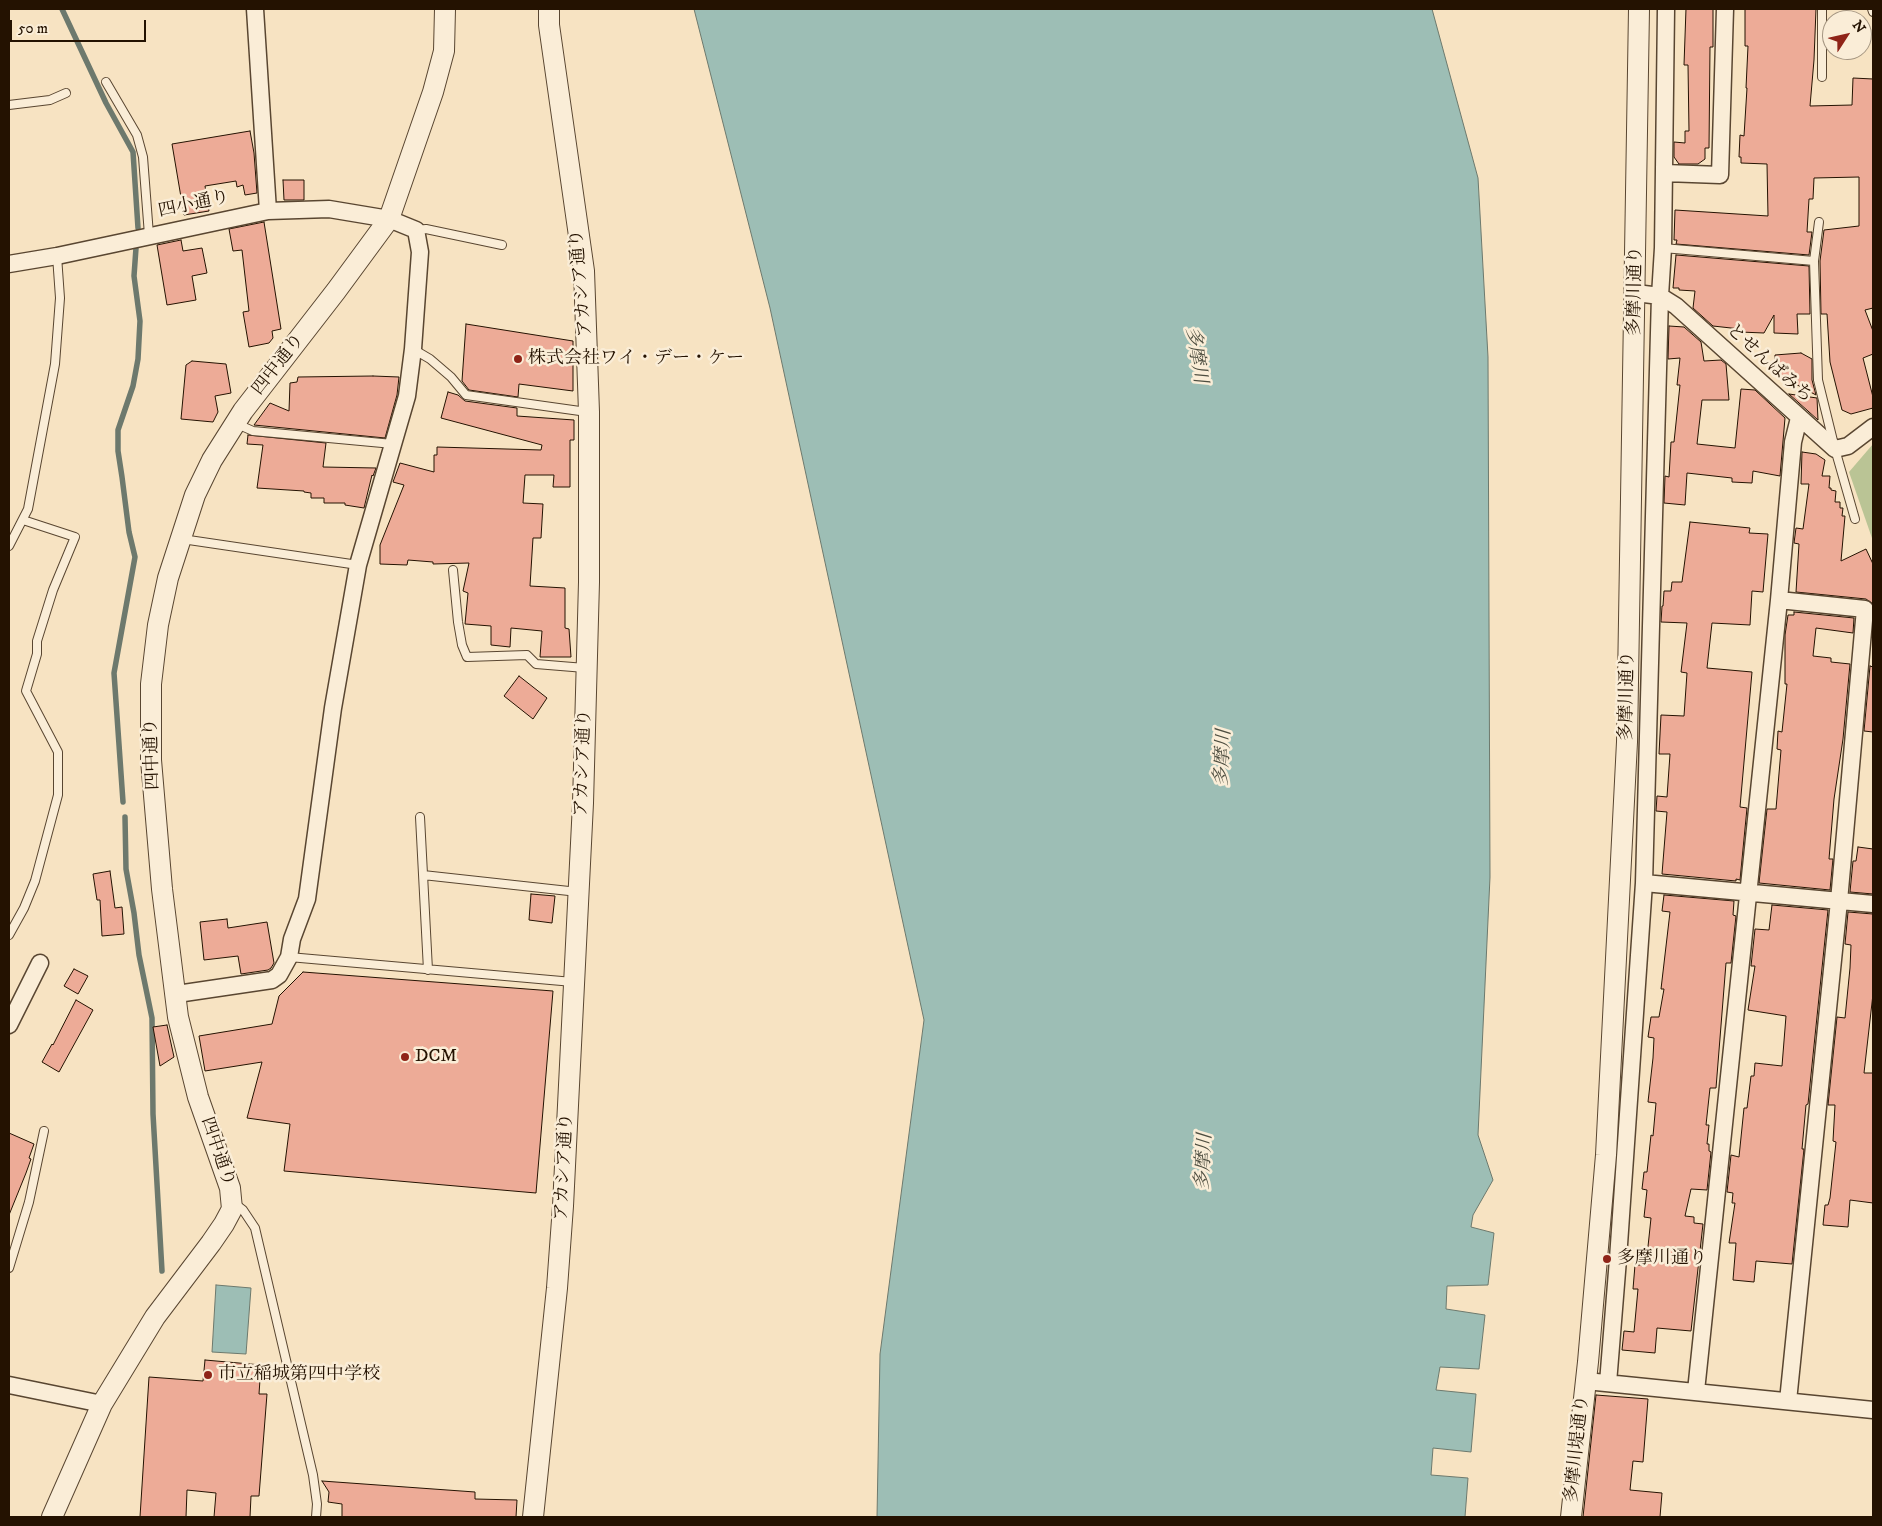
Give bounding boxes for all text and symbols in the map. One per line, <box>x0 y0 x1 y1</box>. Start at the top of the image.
scale bar <box>12 10 149 42</box>
north arrow <box>1822 10 1872 60</box>
text: N <box>1848 17 1869 37</box>
text: 50 m <box>18 19 48 38</box>
street label: 四小通り <box>157 187 231 223</box>
street label: アカシア通り <box>567 228 597 338</box>
street label: 多摩川通り <box>1624 246 1648 336</box>
street label: とせんばみち <box>1722 320 1816 408</box>
water label: 多摩川 <box>1179 325 1211 385</box>
street label: 四中通り <box>248 330 310 400</box>
place label: 株式会社ワイ・デー・ケー <box>528 348 744 370</box>
marker: 株式会社ワイ・デー・ケー <box>512 353 524 365</box>
street label: 多摩川通り <box>1616 651 1640 741</box>
street label: アカシア通り <box>571 709 597 817</box>
street label: 四中通り <box>141 718 165 790</box>
water label: 多摩川 <box>1211 729 1237 787</box>
place label: DCM <box>415 1046 457 1068</box>
marker: DCM <box>399 1051 411 1063</box>
street label: アカシア通り <box>551 1113 579 1221</box>
street label: 四中通り <box>195 1114 239 1190</box>
water label: 多摩川 <box>1192 1133 1218 1191</box>
place label: 多摩川通り <box>1617 1248 1707 1270</box>
marker: 多摩川通り <box>1601 1253 1613 1265</box>
place label: 市立稲城第四中学校 <box>218 1364 380 1386</box>
marker: 市立稲城第四中学校 <box>202 1369 214 1381</box>
street label: 多摩川堤通り <box>1562 1394 1594 1504</box>

